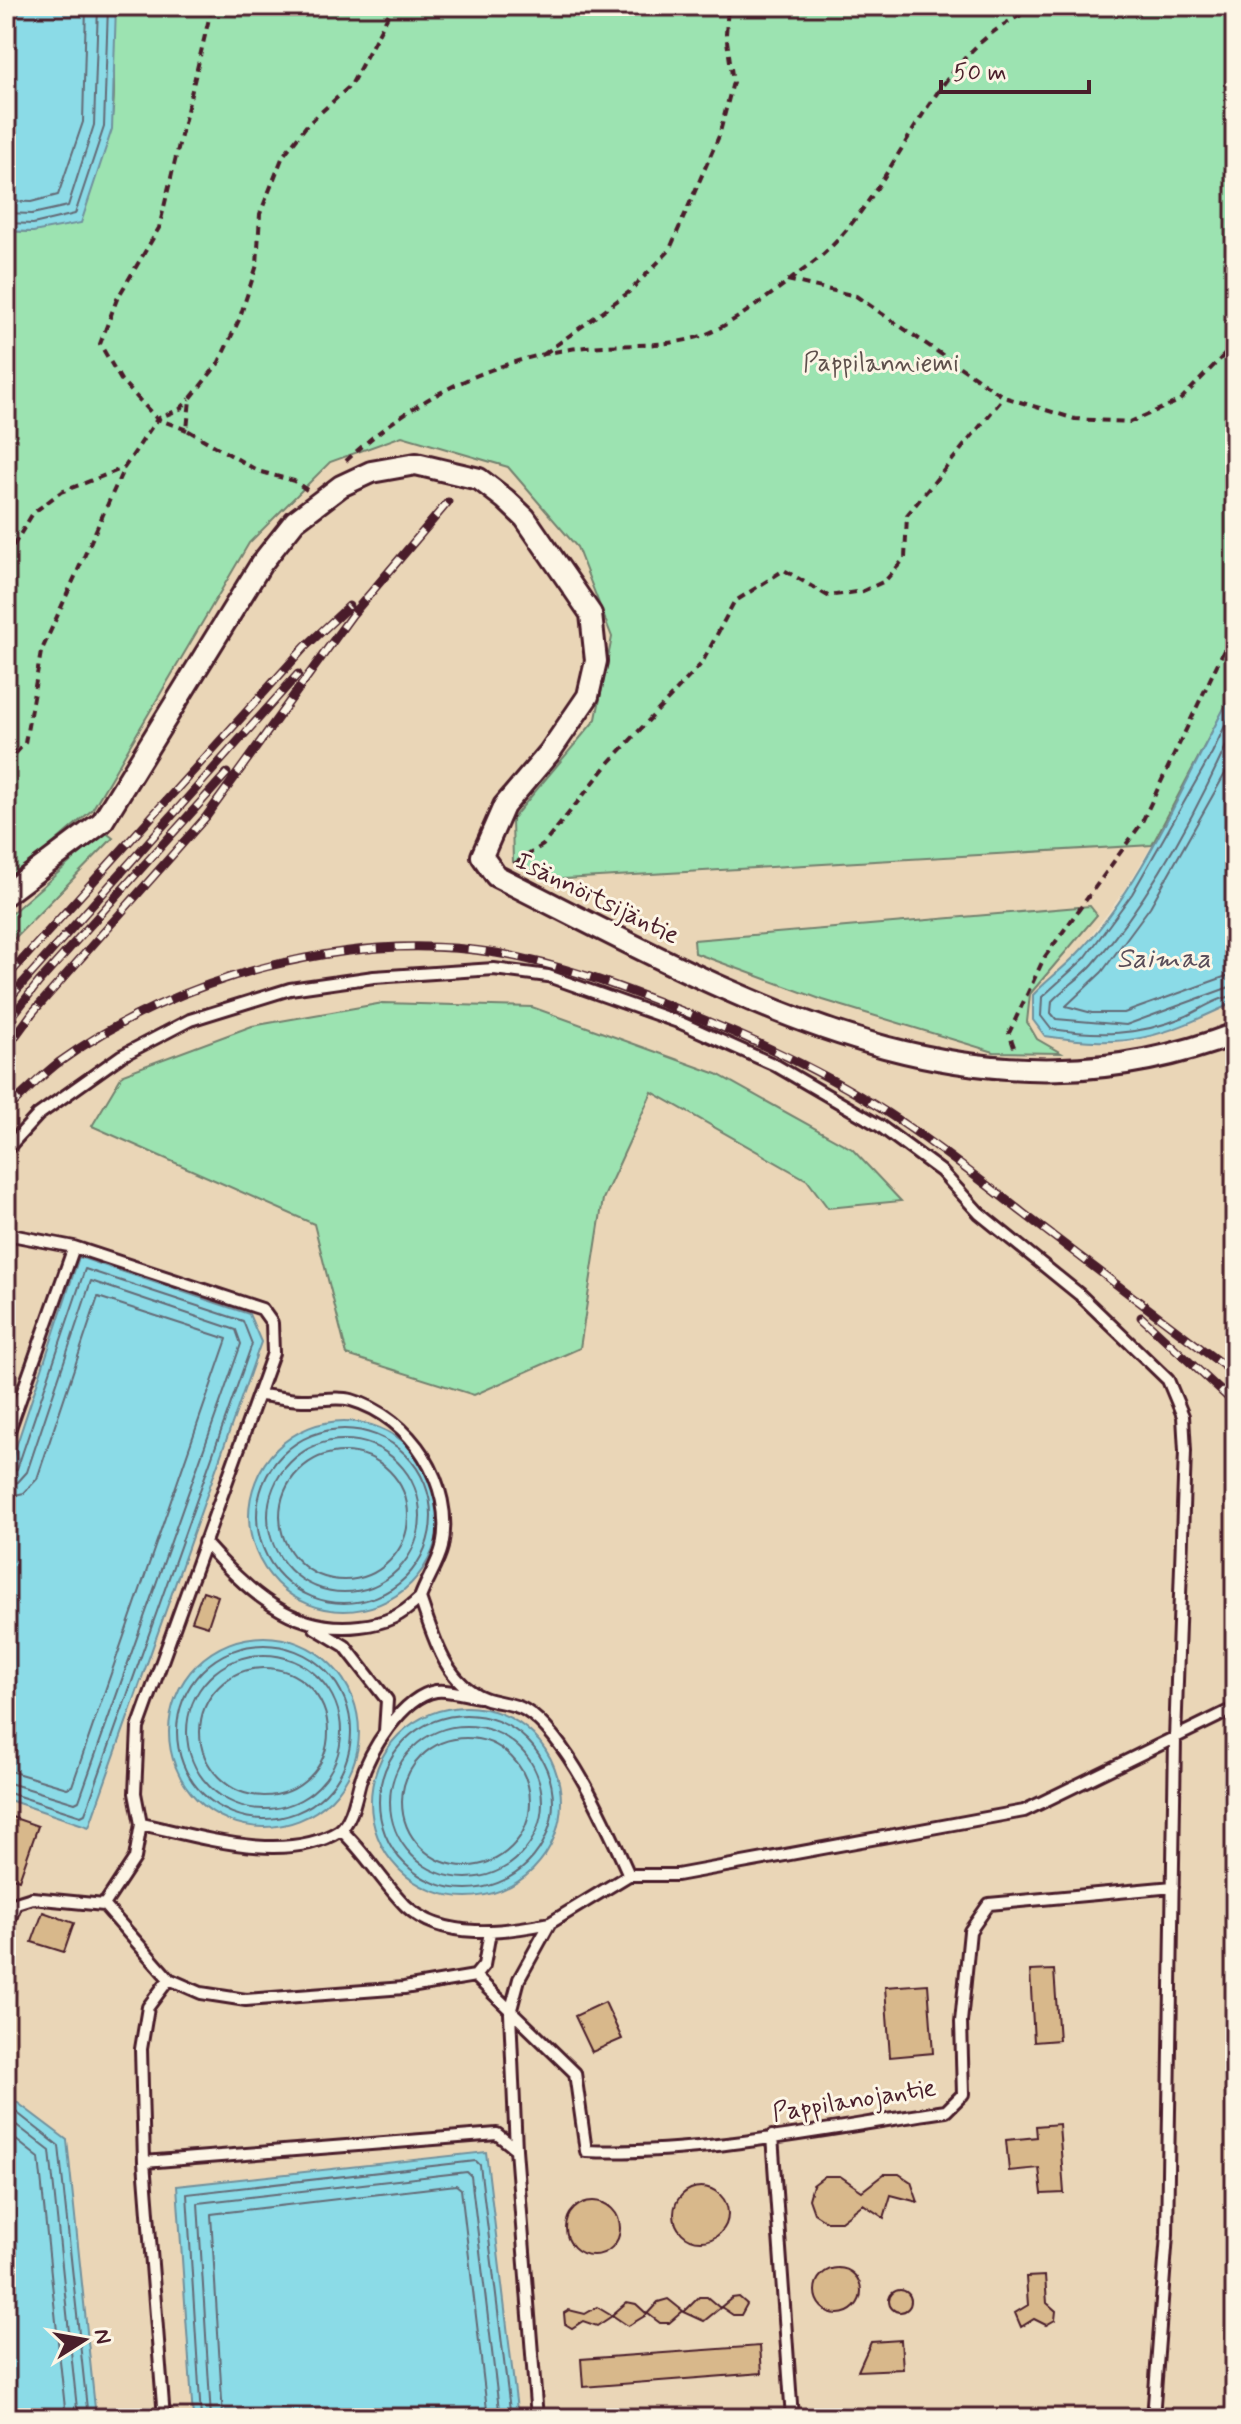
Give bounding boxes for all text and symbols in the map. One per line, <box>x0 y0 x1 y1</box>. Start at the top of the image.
scale bar <box>941 44 1089 94</box>
text: 50 m <box>953 58 1007 89</box>
park label: Pappilanniemi <box>803 347 959 381</box>
street label: Isännöitsijäntie <box>510 844 685 953</box>
water label: Saimaa <box>1117 941 1211 978</box>
street label: Pappilanojantie <box>770 2071 939 2131</box>
north arrow <box>44 2300 124 2380</box>
text: N <box>87 2327 117 2346</box>

